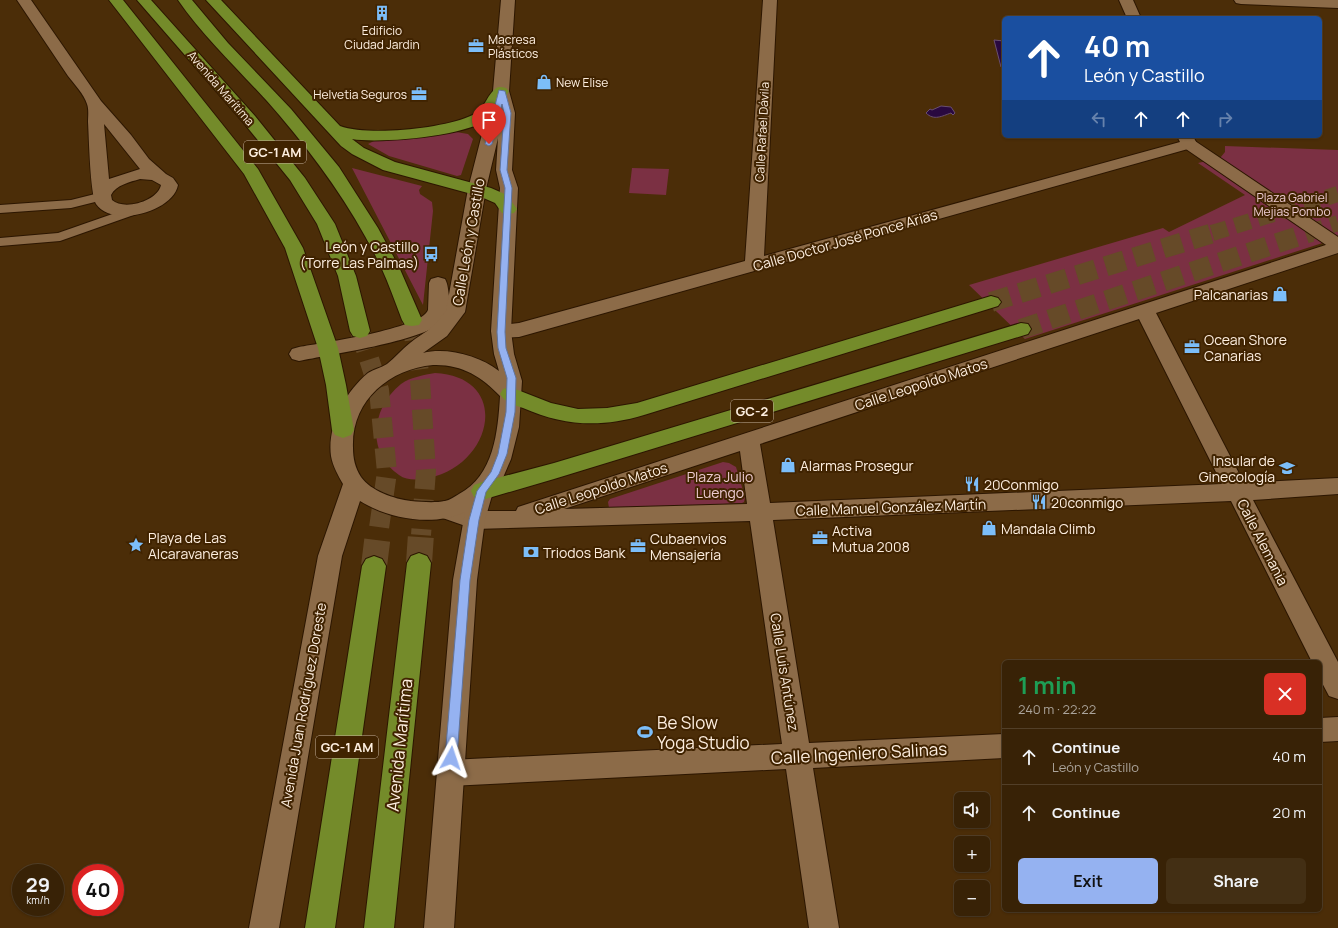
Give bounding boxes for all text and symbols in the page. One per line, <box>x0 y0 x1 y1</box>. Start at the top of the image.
building icon: Edificio Ciudad Jardin <box>373 4 391 22</box>
place label: Edificio Ciudad Jardin <box>344 22 420 53</box>
text: 40 m <box>1084 27 1150 65</box>
place label: Macresa Plásticos <box>488 31 538 62</box>
icon: ahead <box>1018 32 1070 84</box>
office icon: Macresa Plásticos <box>467 37 485 55</box>
street label: Avenida Marítima <box>184 47 258 129</box>
text: León y Castillo <box>1084 63 1205 87</box>
shop icon: New Elise <box>535 73 553 91</box>
place label: New Elise <box>556 74 608 91</box>
street label: Calle Rafael Dávila <box>751 81 773 183</box>
office icon: Helvetia Seguros <box>410 85 428 103</box>
place label: Helvetia Seguros <box>313 86 407 103</box>
pin <box>472 103 506 144</box>
icon: left <box>1088 108 1110 130</box>
icon: ahead <box>1130 108 1152 130</box>
icon: ahead <box>1172 108 1194 130</box>
icon: right <box>1214 108 1236 130</box>
icon: arrive <box>478 109 500 131</box>
road number: GC-1 AM <box>244 141 306 163</box>
street label: Calle León y Castillo <box>447 177 489 307</box>
park label: Plaza Gabriel Mejias Pombo <box>1254 189 1330 220</box>
street label: Calle Doctor José Ponce Arias <box>751 205 939 275</box>
place label: León y Castillo (Torre Las Palmas) <box>300 237 419 272</box>
bus stop icon: León y Castillo (Torre Las Palmas) <box>422 245 440 263</box>
place label: Palcanarias <box>1194 285 1268 304</box>
shop icon: Palcanarias <box>1271 285 1289 303</box>
place label: Ocean Shore Canarias <box>1204 330 1287 365</box>
office icon: Ocean Shore Canarias <box>1183 338 1201 356</box>
street label: Calle Leopoldo Matos <box>852 354 990 414</box>
road number: GC-2 <box>731 400 773 422</box>
place label: Insular de Ginecología <box>1199 451 1275 486</box>
shop icon: Alarmas Prosegur <box>779 456 797 474</box>
place label: Alarmas Prosegur <box>800 456 914 475</box>
street label: Calle Leopoldo Matos <box>532 458 670 518</box>
school or university icon: Insular de Ginecología <box>1278 459 1296 477</box>
park label: Plaza Julio Luengo <box>687 467 753 502</box>
restaurant icon: 20Conmigo <box>963 475 981 493</box>
place label: 20Conmigo <box>984 475 1059 494</box>
restaurant icon: 20conmigo <box>1030 493 1048 511</box>
place label: 20conmigo <box>1051 493 1123 512</box>
street label: Calle Manuel González Martín <box>796 494 986 520</box>
street label: Calle Alemania <box>1233 496 1293 588</box>
shop icon: Mandala Climb <box>980 519 998 537</box>
place label: Mandala Climb <box>1001 519 1095 538</box>
place label: Activa Mutua 2008 <box>832 521 910 556</box>
place label: Playa de Las Alcaravaneras <box>148 528 239 563</box>
place label: Cubaenvios Mensajería <box>650 529 727 564</box>
office icon: Activa Mutua 2008 <box>811 529 829 547</box>
place icon: Playa de Las Alcaravaneras <box>127 536 145 554</box>
office icon: Cubaenvios Mensajería <box>629 537 647 555</box>
bank icon: Triodos Bank <box>522 543 540 561</box>
place label: Triodos Bank <box>543 543 627 562</box>
street label: Avenida Juan Rodríguez Doreste <box>276 601 330 809</box>
street label: Calle Luis Antúnez <box>766 612 804 732</box>
text: 1 min <box>1018 668 1077 701</box>
button: close <box>1264 673 1306 715</box>
street label: Avenida Marítima <box>381 677 417 813</box>
text: 240 m · 22:22 <box>1018 700 1096 718</box>
place label: Be Slow Yoga Studio <box>657 711 750 754</box>
sports icon: Be Slow Yoga Studio <box>636 723 654 741</box>
road number: GC-1 AM <box>316 736 378 758</box>
position arrow <box>430 737 472 779</box>
street label: Calle Ingeniero Salinas <box>770 737 948 769</box>
text: Continue <box>1052 737 1120 758</box>
icon: ahead <box>1018 746 1040 768</box>
text: 40 m <box>1272 746 1306 767</box>
text: León y Castillo <box>1052 758 1139 776</box>
map controls <box>954 792 990 916</box>
button: sound <box>954 792 990 828</box>
icon: ahead <box>1018 802 1040 824</box>
text: Continue <box>1052 802 1120 823</box>
text: 20 m <box>1273 802 1306 823</box>
button: + <box>954 836 990 872</box>
button: Exit <box>1018 858 1158 904</box>
button: Share <box>1166 858 1306 904</box>
speed limit sign: 40 <box>72 864 124 916</box>
text: 29 <box>26 871 50 898</box>
button: − <box>954 880 990 916</box>
text: km/h <box>26 893 50 907</box>

